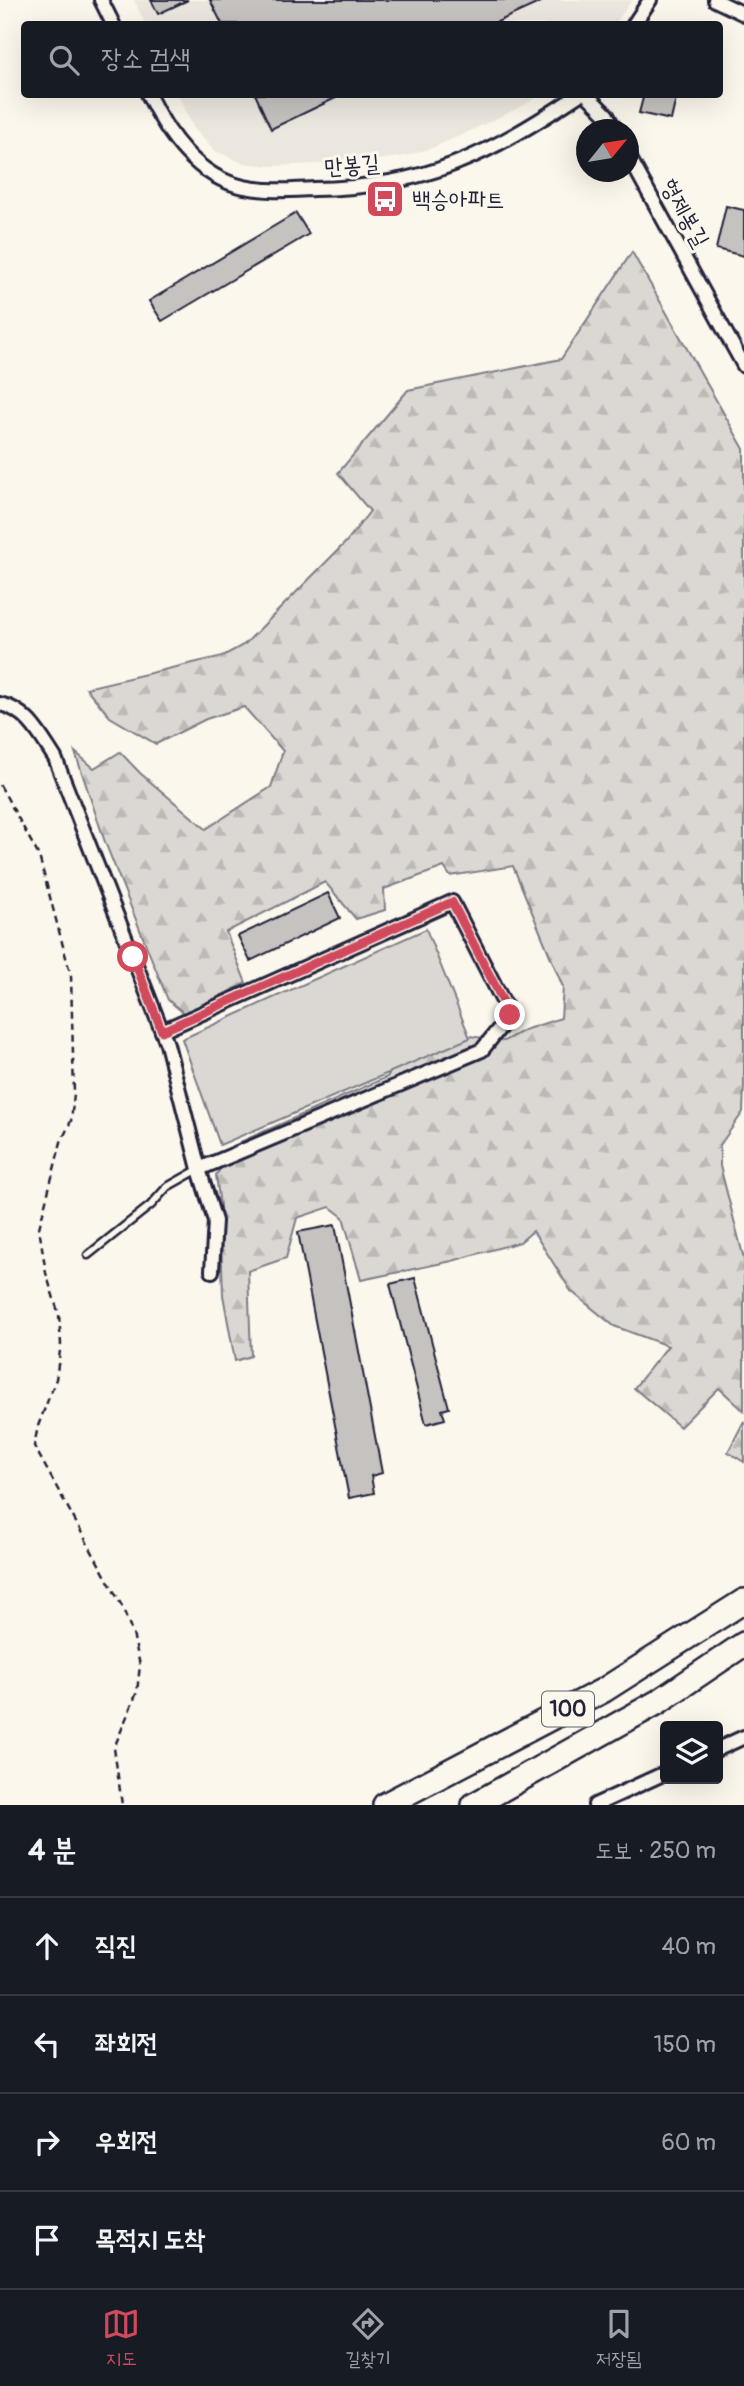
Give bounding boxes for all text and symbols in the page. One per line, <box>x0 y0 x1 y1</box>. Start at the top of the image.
search box <box>21 21 723 98</box>
icon: search <box>45 41 83 79</box>
text: 장소 검색 <box>101 43 190 75</box>
north arrow <box>576 119 639 182</box>
street label: 만봉길 <box>323 148 381 182</box>
street label: 형제봉길 <box>654 174 716 252</box>
bus stop icon: 백승아파트 <box>364 178 406 220</box>
place label: 백승아파트 <box>412 185 505 214</box>
route start <box>117 941 148 972</box>
route end <box>494 999 525 1030</box>
road number: 100 <box>542 1692 594 1726</box>
map controls <box>660 1721 723 1784</box>
button: layers <box>660 1721 723 1784</box>
text: 4 분 <box>28 1832 76 1869</box>
text: 도보 · 250 m <box>595 1836 716 1865</box>
icon: ahead <box>28 1927 66 1965</box>
text: 직진 <box>95 1930 137 1962</box>
text: 40 m <box>662 1932 716 1961</box>
icon: left <box>28 2025 66 2063</box>
text: 좌회전 <box>95 2028 158 2060</box>
text: 150 m <box>653 2030 716 2059</box>
icon: right <box>28 2123 66 2161</box>
text: 우회전 <box>95 2126 158 2158</box>
text: 60 m <box>661 2128 716 2157</box>
icon: arrive <box>28 2221 66 2259</box>
text: 목적지 도착 <box>95 2224 205 2256</box>
tab: 지도 <box>102 2305 140 2372</box>
tab: 길찾기 <box>345 2305 391 2372</box>
tab: 저장됨 <box>596 2305 642 2372</box>

